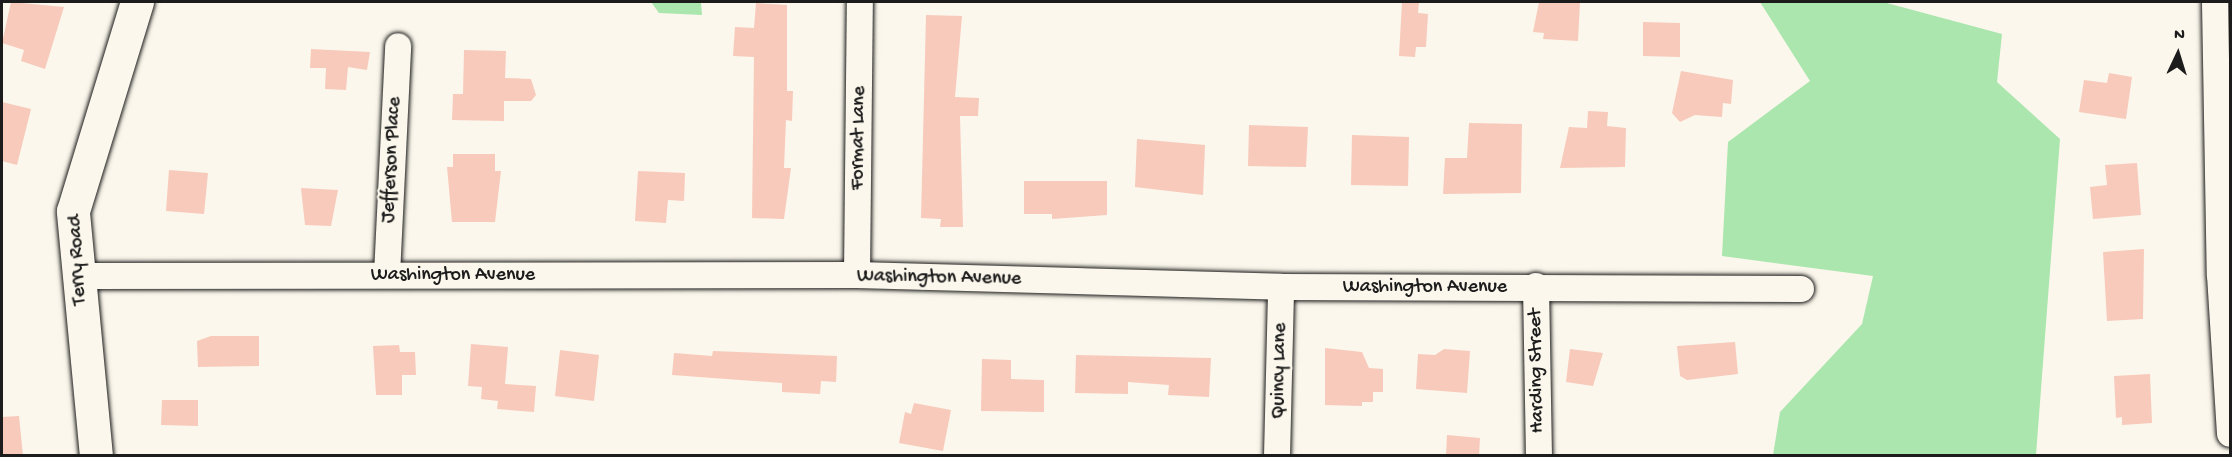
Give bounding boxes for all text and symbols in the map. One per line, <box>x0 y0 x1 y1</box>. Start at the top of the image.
north arrow <box>2148 24 2208 84</box>
text: N <box>2173 26 2185 45</box>
street label: Format Lane <box>846 86 872 190</box>
street label: Jefferson Place <box>377 96 407 224</box>
street label: Terry Road <box>64 214 92 306</box>
street label: Washington Avenue <box>371 263 535 287</box>
street label: Washington Avenue <box>857 265 1021 291</box>
street label: Washington Avenue <box>1343 275 1507 299</box>
street label: Harding Street <box>1524 309 1550 433</box>
street label: Quincy Lane <box>1267 323 1293 419</box>

